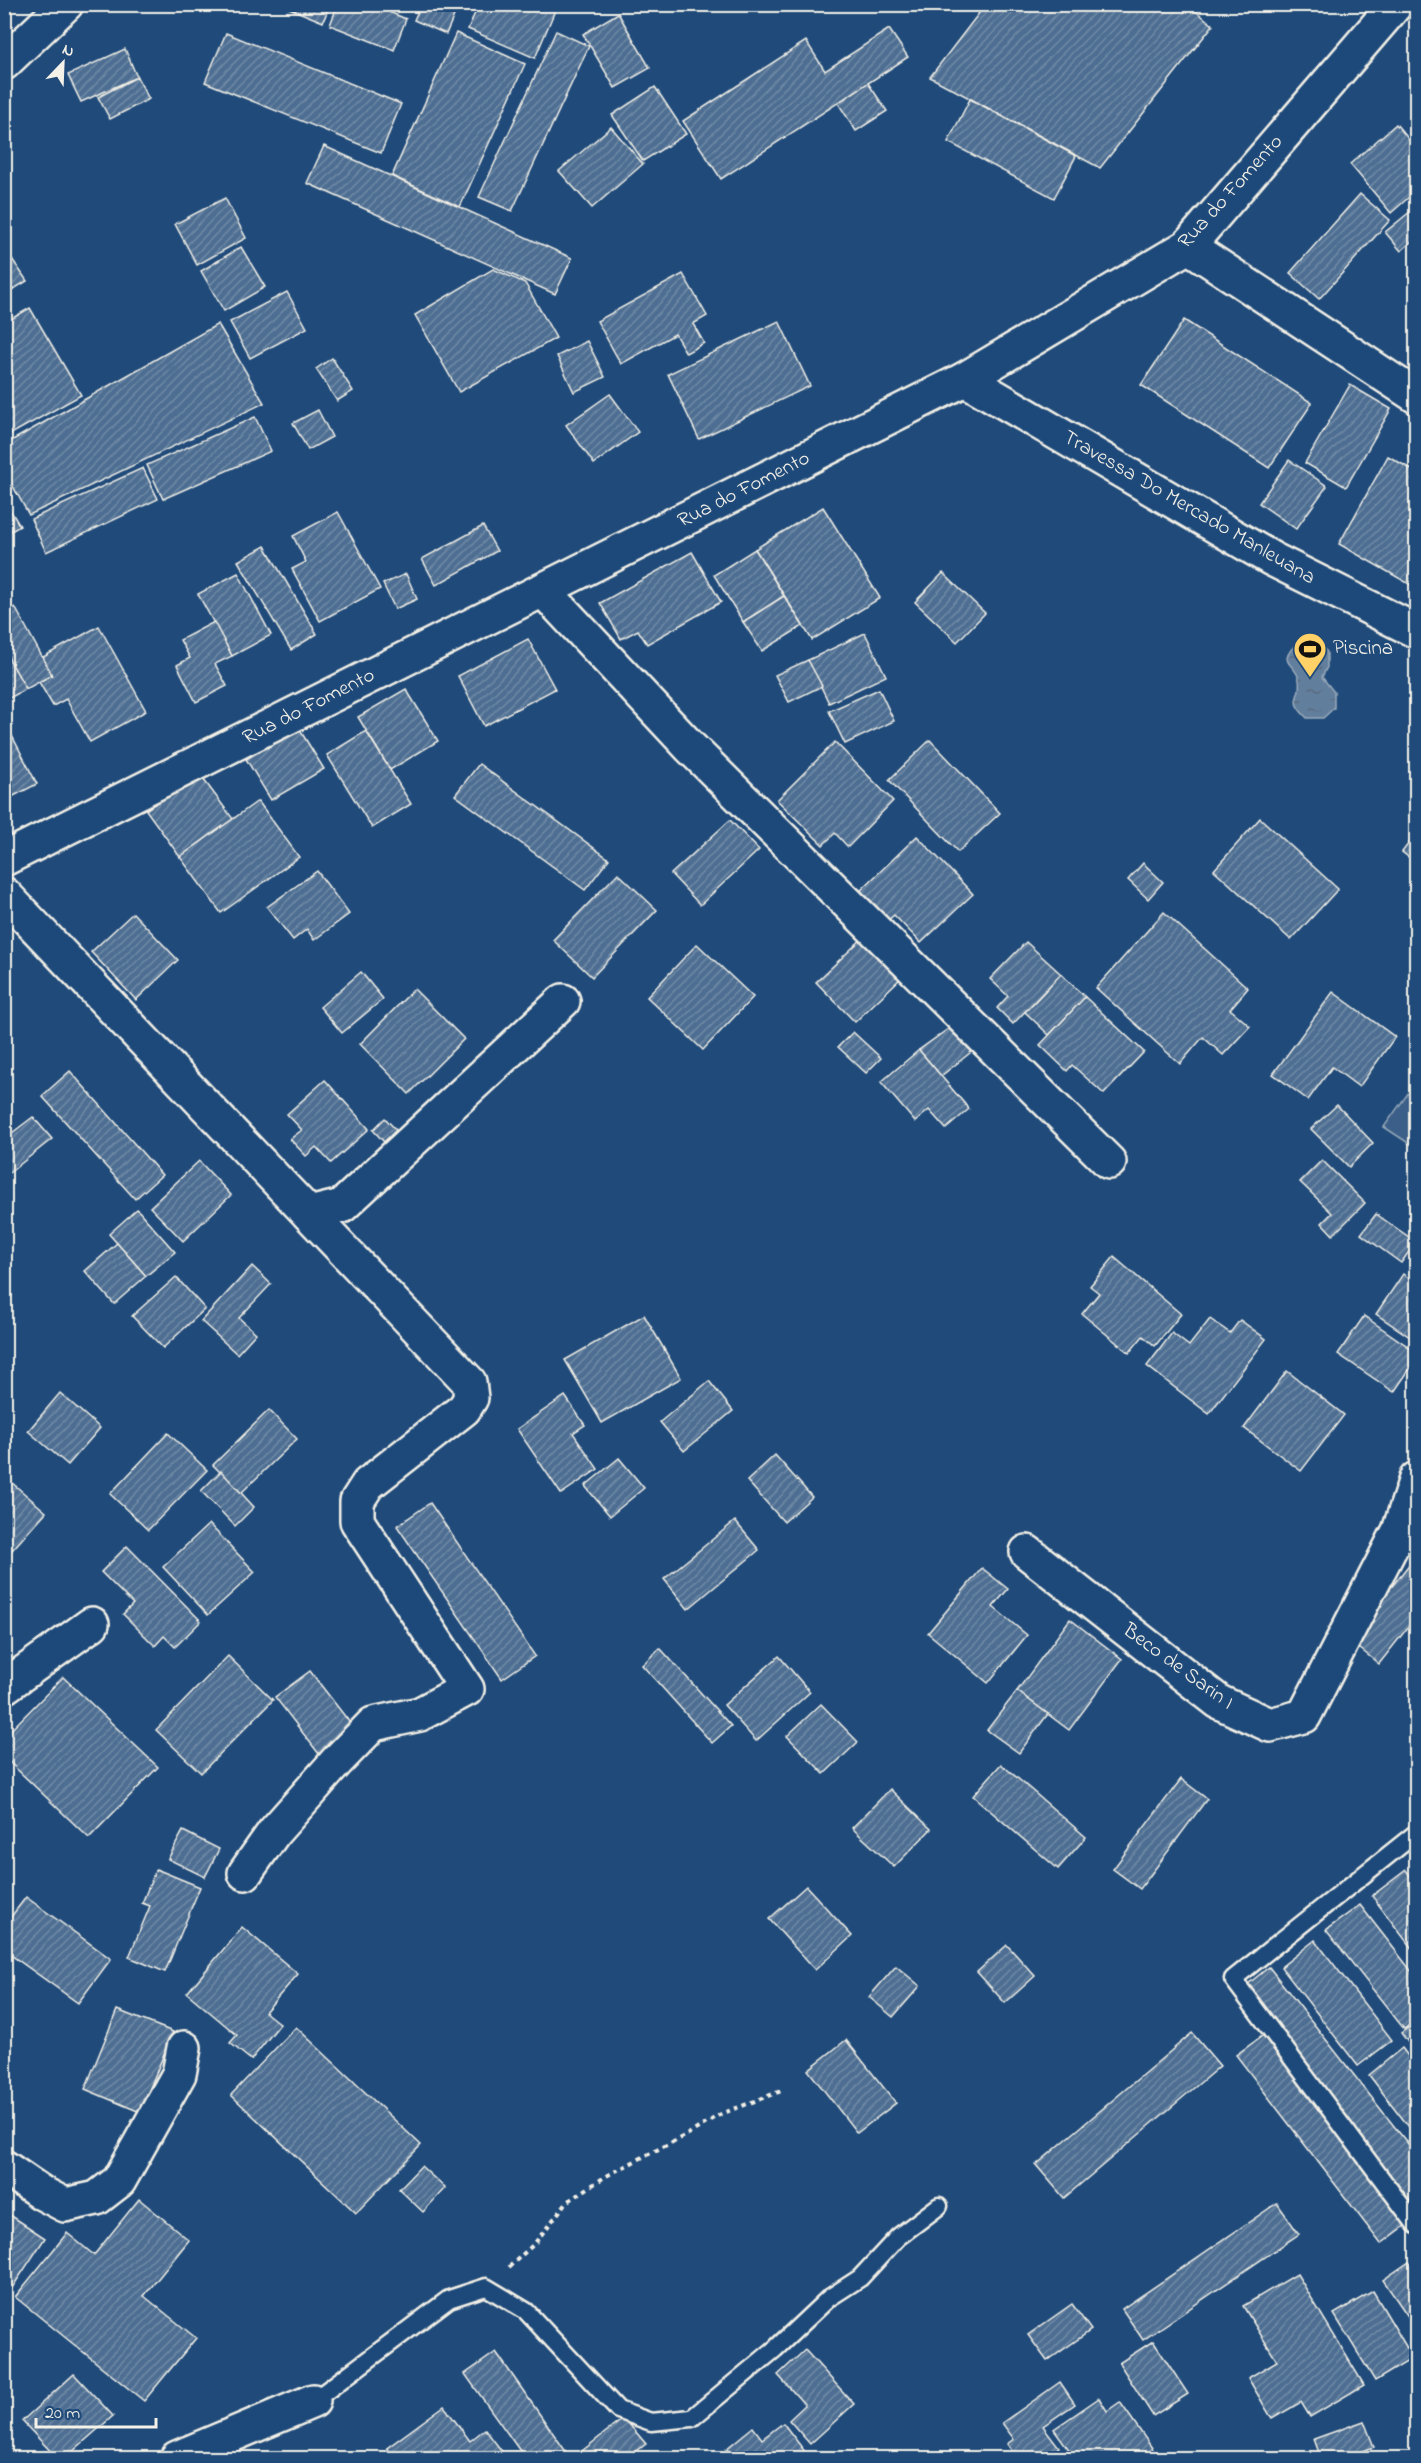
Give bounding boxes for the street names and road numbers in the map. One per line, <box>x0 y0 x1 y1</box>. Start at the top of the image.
street label: Rua do Fomento <box>1171 128 1291 256</box>
street label: Travessa Do Mercado Manleuana <box>1057 423 1321 593</box>
street label: Rua do Fomento <box>673 444 815 536</box>
street label: Rua do Fomento <box>238 661 380 753</box>
street label: Beco de Sarin I <box>1115 1616 1240 1718</box>

